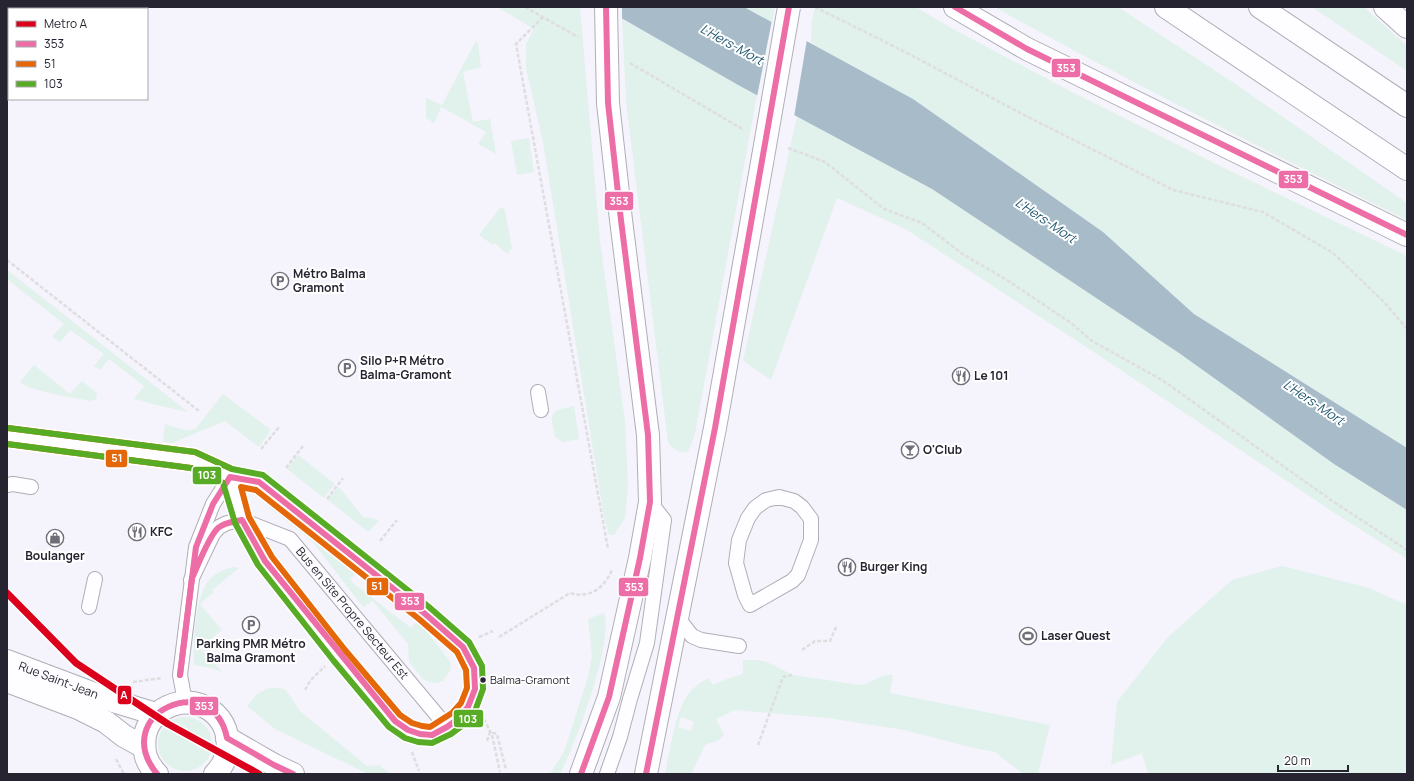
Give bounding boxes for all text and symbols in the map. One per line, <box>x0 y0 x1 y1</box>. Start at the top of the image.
legend <box>8 8 148 100</box>
text: Metro A <box>44 15 88 32</box>
water label: L'Hers-Mort <box>697 19 768 70</box>
text: 353 <box>44 35 64 52</box>
text: 51 <box>44 55 56 72</box>
line badge: 353 <box>1051 58 1081 78</box>
text: 353 <box>1056 60 1076 75</box>
text: 103 <box>44 75 63 92</box>
line badge: 353 <box>1278 170 1309 189</box>
text: 353 <box>1283 171 1303 186</box>
line badge: 353 <box>604 191 634 211</box>
text: 353 <box>609 193 629 208</box>
water label: L'Hers-Mort <box>1012 193 1081 248</box>
place label: Métro Balma Gramont <box>293 265 366 296</box>
parking icon: Métro Balma Gramont <box>270 271 290 291</box>
place label: Silo P+R Métro Balma-Gramont <box>360 352 452 383</box>
parking icon: Silo P+R Métro Balma-Gramont <box>337 358 357 378</box>
restaurant icon: Le 101 <box>951 366 971 386</box>
place label: Le 101 <box>974 367 1008 384</box>
water label: L'Hers-Mort <box>1280 375 1349 430</box>
bar icon: O'Club <box>900 440 920 460</box>
place label: O'Club <box>923 441 962 458</box>
line badge: 51 <box>105 449 128 468</box>
text: 51 <box>111 450 123 465</box>
line badge: 103 <box>192 466 222 485</box>
text: 103 <box>198 467 216 482</box>
restaurant icon: KFC <box>127 522 147 542</box>
place label: KFC <box>150 523 173 540</box>
shop icon: Boulanger <box>45 528 65 548</box>
street label: Bus en Site Propre Secteur Est <box>292 543 413 683</box>
place label: Boulanger <box>25 547 85 564</box>
restaurant icon: Burger King <box>837 557 857 577</box>
place label: Burger King <box>860 558 927 575</box>
line badge: 51 <box>366 577 389 596</box>
line badge: 353 <box>618 577 649 597</box>
text: 51 <box>371 578 383 593</box>
text: 353 <box>624 579 644 594</box>
line badge: 353 <box>394 592 425 611</box>
text: 353 <box>400 593 420 608</box>
parking icon: Parking PMR Métro Balma Gramont <box>241 615 261 635</box>
sports icon: Laser Quest <box>1018 626 1038 646</box>
place label: Laser Quest <box>1041 627 1111 644</box>
place label: Parking PMR Métro Balma Gramont <box>196 635 306 666</box>
street label: Rue Saint-Jean <box>16 657 101 703</box>
place label: Balma-Gramont <box>490 672 570 687</box>
marker: Balma-Gramont <box>478 675 488 685</box>
line badge: A <box>117 685 132 705</box>
text: A <box>120 687 128 702</box>
line badge: 353 <box>189 696 219 716</box>
text: 353 <box>194 698 214 713</box>
line badge: 103 <box>453 709 484 728</box>
text: 103 <box>459 711 477 726</box>
scale bar <box>1278 747 1348 773</box>
text: 20 m <box>1284 752 1311 769</box>

